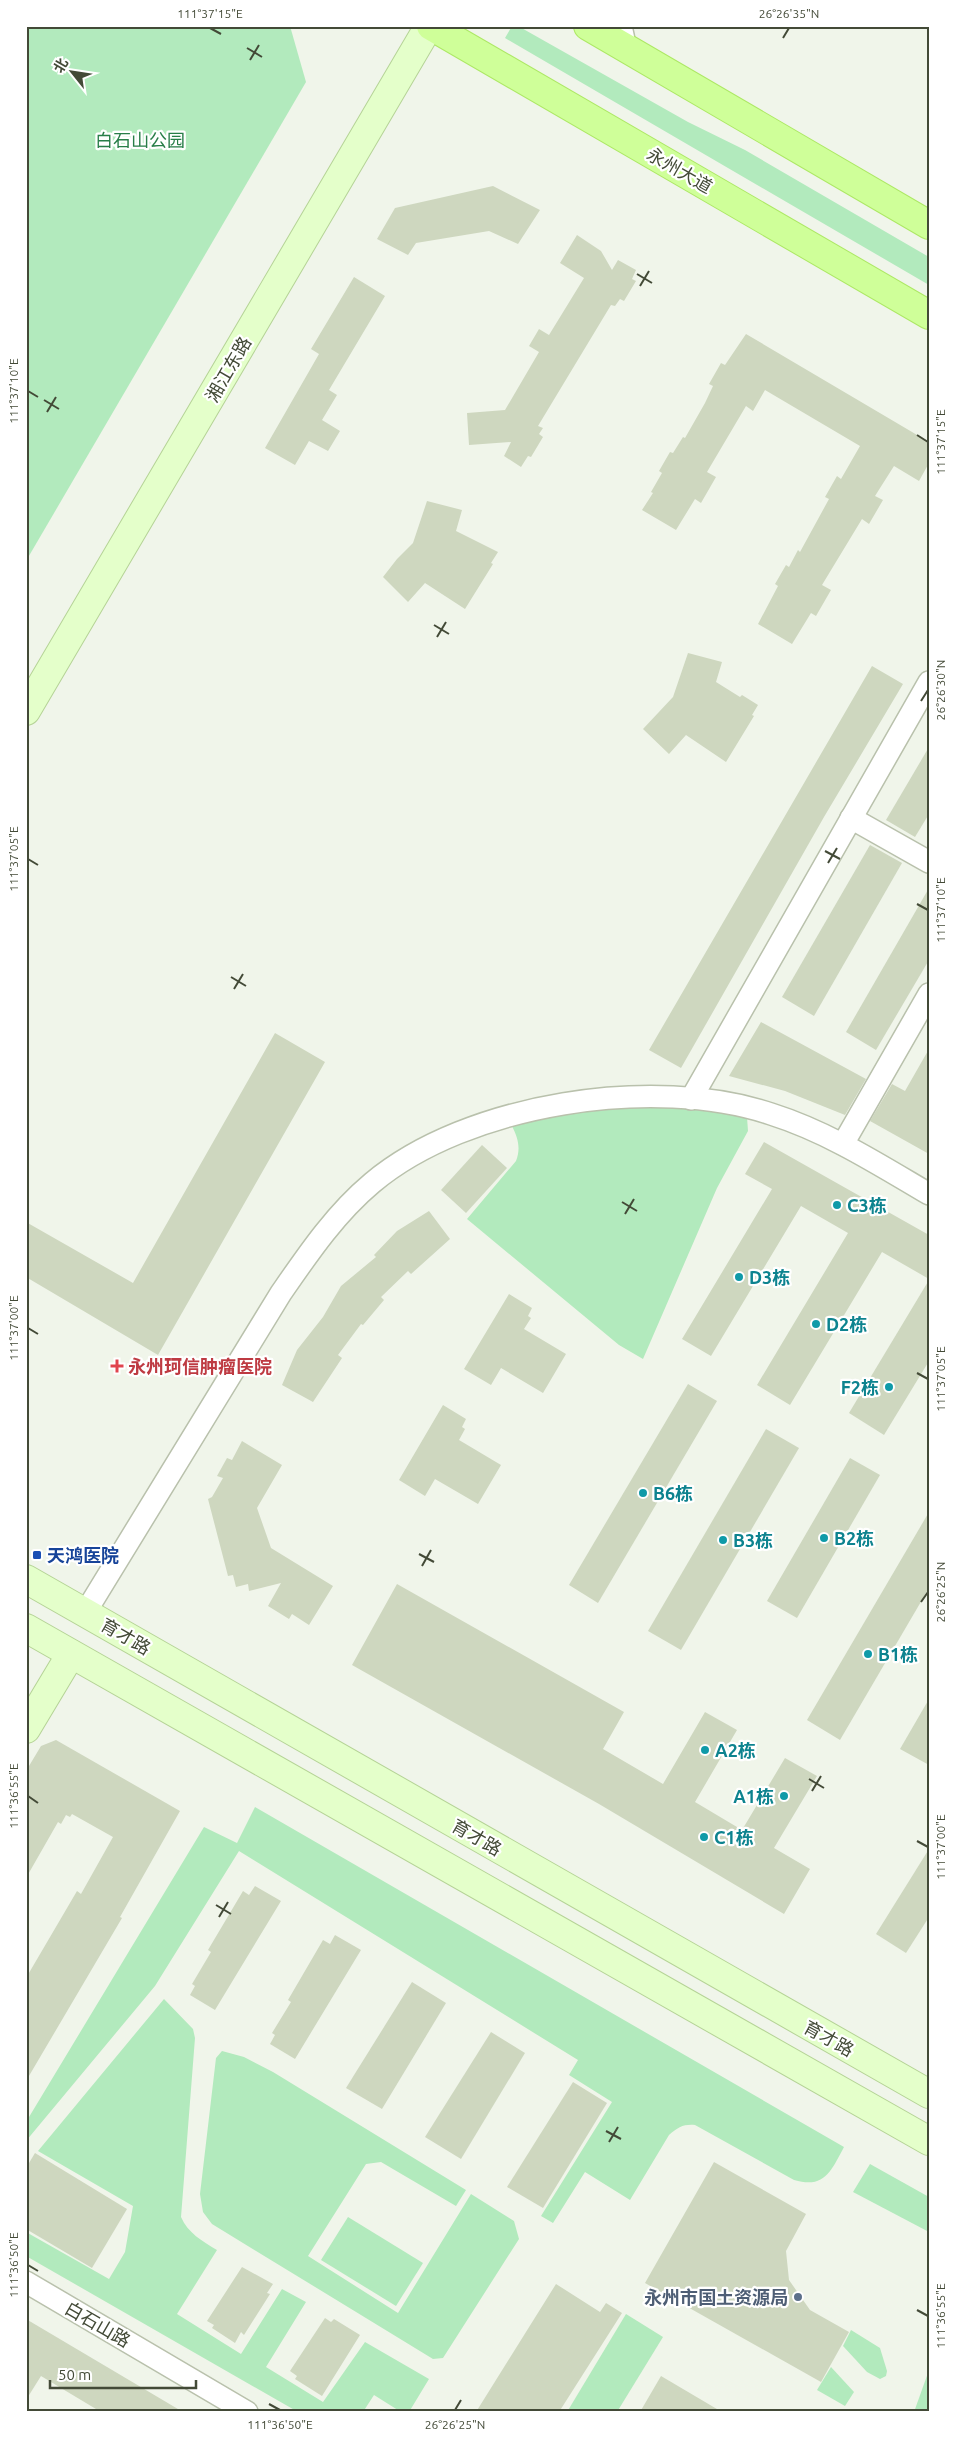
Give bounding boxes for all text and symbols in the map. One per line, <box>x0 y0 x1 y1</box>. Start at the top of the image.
text: 111°37'15"E <box>177 7 243 20</box>
text: 26°26'35"N <box>759 7 819 20</box>
north arrow <box>48 48 98 98</box>
text: 北 <box>50 55 71 76</box>
park label: 白石山公园 <box>95 130 185 150</box>
street label: 永州大道 <box>644 143 716 197</box>
street label: 湘江东路 <box>201 333 255 405</box>
text: 111°37'10"E <box>7 358 20 424</box>
text: 111°37'15"E <box>934 409 947 475</box>
text: 26°26'30"N <box>934 660 947 720</box>
text: 111°37'05"E <box>7 826 20 892</box>
text: 111°37'10"E <box>934 877 947 943</box>
place label: C3栋 <box>847 1195 887 1215</box>
marker: C3栋 <box>831 1199 843 1211</box>
place label: D3栋 <box>749 1267 790 1287</box>
marker: D3栋 <box>733 1271 745 1283</box>
text: 111°37'00"E <box>7 1295 20 1361</box>
place label: D2栋 <box>826 1314 867 1334</box>
marker: D2栋 <box>810 1318 822 1330</box>
text: 111°37'05"E <box>934 1346 947 1412</box>
place label: 永州珂信肿瘤医院 <box>128 1356 272 1376</box>
marker: 永州珂信肿瘤医院 <box>110 1359 124 1373</box>
place label: F2栋 <box>841 1377 879 1397</box>
marker: F2栋 <box>883 1381 895 1393</box>
place label: B6栋 <box>653 1483 693 1503</box>
marker: B6栋 <box>637 1487 649 1499</box>
place label: B2栋 <box>834 1528 874 1548</box>
place label: B3栋 <box>733 1530 773 1550</box>
marker: B2栋 <box>818 1532 830 1544</box>
marker: B3栋 <box>717 1534 729 1546</box>
place label: 天鸿医院 <box>47 1545 119 1565</box>
marker: 天鸿医院 <box>31 1549 43 1561</box>
text: 26°26'25"N <box>934 1562 947 1622</box>
street label: 育才路 <box>98 1614 154 1658</box>
place label: B1栋 <box>878 1644 918 1664</box>
marker: B1栋 <box>862 1648 874 1660</box>
place label: A2栋 <box>715 1740 756 1760</box>
marker: A2栋 <box>699 1744 711 1756</box>
text: 111°36'55"E <box>7 1763 20 1829</box>
place label: A1栋 <box>733 1786 774 1806</box>
marker: A1栋 <box>778 1790 790 1802</box>
text: 111°37'00"E <box>934 1814 947 1880</box>
street label: 育才路 <box>449 1815 505 1859</box>
place label: C1栋 <box>714 1827 754 1847</box>
marker: C1栋 <box>698 1831 710 1843</box>
street label: 育才路 <box>801 2016 857 2060</box>
text: 111°36'50"E <box>7 2232 20 2298</box>
text: 111°36'55"E <box>934 2283 947 2349</box>
place label: 永州市国土资源局 <box>644 2287 788 2307</box>
marker: 永州市国土资源局 <box>792 2291 804 2303</box>
street label: 白石山路 <box>62 2297 134 2351</box>
scale bar <box>50 2358 196 2390</box>
text: 50 m <box>58 2366 91 2383</box>
text: 111°36'50"E <box>247 2418 313 2431</box>
text: 26°26'25"N <box>425 2418 485 2431</box>

